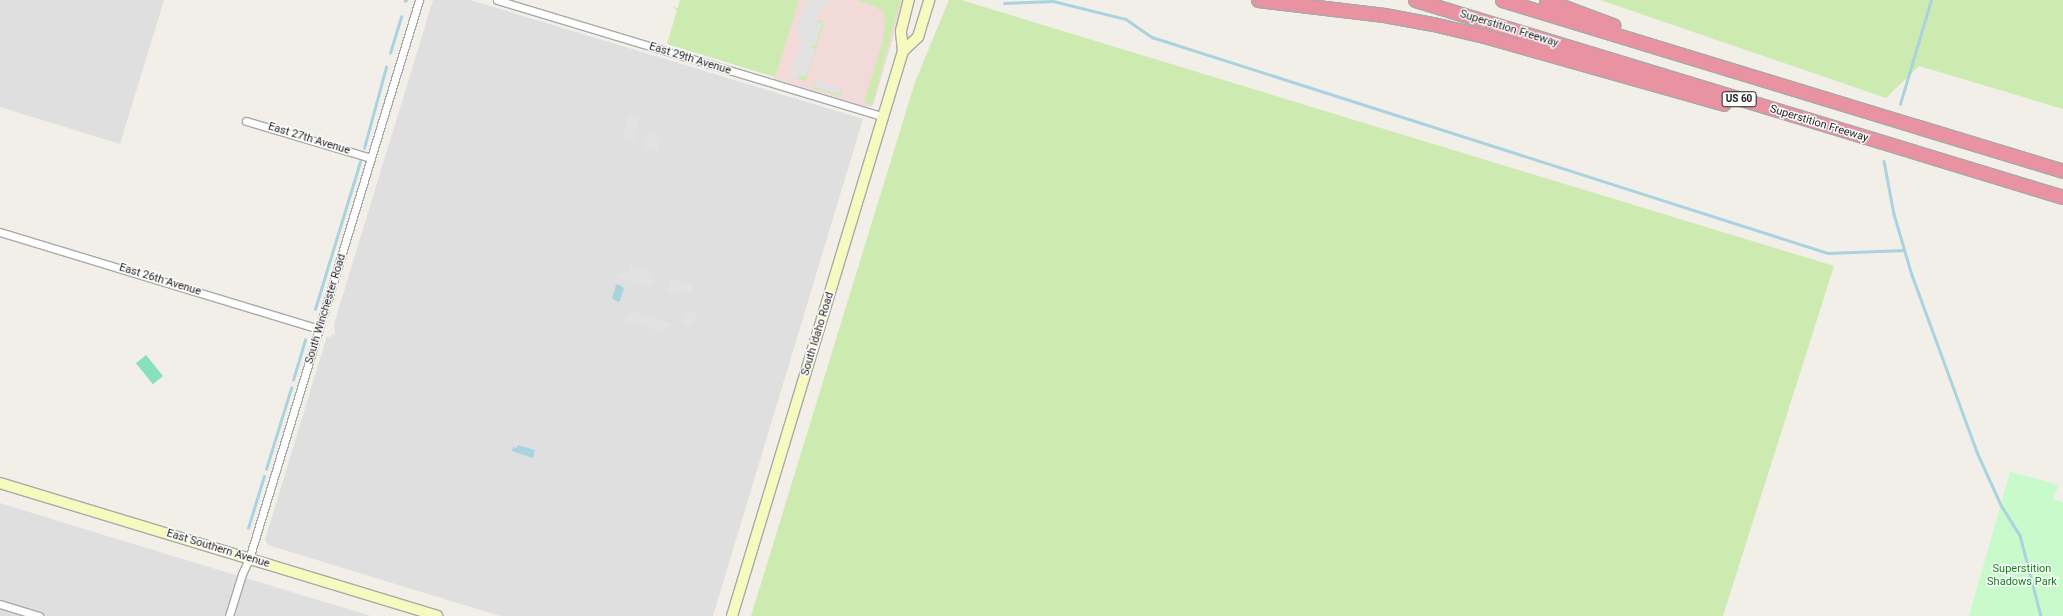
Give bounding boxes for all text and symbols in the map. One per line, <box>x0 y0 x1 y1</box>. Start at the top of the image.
street label: Superstition Freeway <box>1458 8 1560 50</box>
street label: East 29th Avenue <box>647 40 733 78</box>
road number: US 60 <box>1721 91 1757 107</box>
street label: Superstition Freeway <box>1768 103 1870 145</box>
street label: East 27th Avenue <box>266 120 352 158</box>
street label: South Winchester Road <box>303 252 349 366</box>
street label: East 26th Avenue <box>117 261 203 299</box>
street label: South Idaho Road <box>799 291 837 377</box>
street label: East Southern Avenue <box>165 527 271 571</box>
park label: Superstition Shadows Park <box>1987 563 2057 589</box>

